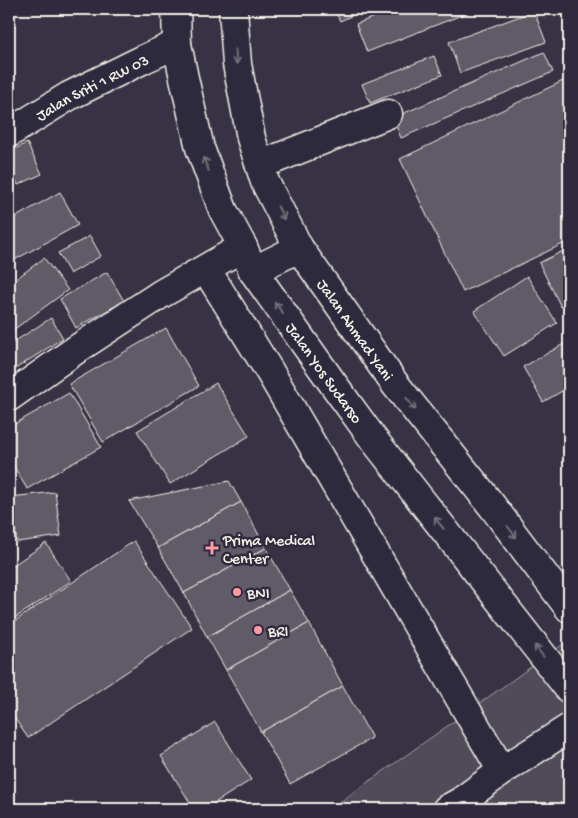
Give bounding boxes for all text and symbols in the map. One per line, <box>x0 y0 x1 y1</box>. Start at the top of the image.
one-way arrow <box>232 49 241 65</box>
street label: Jalan Sriti 1 RW 03 <box>34 52 153 127</box>
one-way arrow <box>201 157 210 172</box>
one-way arrow <box>276 205 286 220</box>
street label: Jalan Ahmad Yani <box>311 276 396 386</box>
one-way arrow <box>274 302 284 316</box>
street label: Jalan Yos Sudarso <box>280 320 365 428</box>
one-way arrow <box>406 398 417 411</box>
one-way arrow <box>434 516 444 530</box>
one-way arrow <box>507 525 517 539</box>
place label: Prima Medical Center <box>222 533 315 570</box>
marker: Prima Medical Center <box>205 541 219 555</box>
marker: BNI <box>231 586 243 598</box>
place label: BNI <box>246 586 269 605</box>
marker: BRI <box>252 624 264 636</box>
place label: BRI <box>267 624 288 643</box>
one-way arrow <box>534 645 545 658</box>

